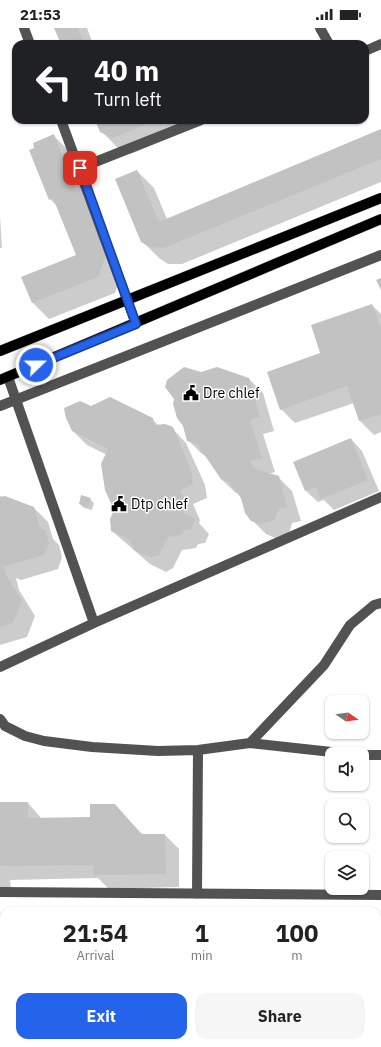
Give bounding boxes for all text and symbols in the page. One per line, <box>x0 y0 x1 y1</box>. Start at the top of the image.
text: 21:53 <box>20 5 61 24</box>
text: 40 m <box>94 52 159 89</box>
icon: left <box>28 56 80 108</box>
text: Turn left <box>94 88 162 111</box>
pin <box>63 151 97 185</box>
icon: arrive <box>69 157 91 179</box>
position arrow <box>15 344 57 386</box>
public building icon: Dre chlef <box>182 384 200 402</box>
place label: Dre chlef <box>203 384 260 402</box>
public building icon: Dtp chlef <box>110 495 128 513</box>
place label: Dtp chlef <box>131 495 188 513</box>
north arrow <box>325 695 369 739</box>
map controls <box>325 695 369 895</box>
button: sound <box>325 747 369 791</box>
button: search <box>325 799 369 843</box>
button: layers <box>325 851 369 895</box>
text: 21:54 <box>63 917 128 949</box>
text: 1 <box>194 917 209 949</box>
text: 100 <box>275 917 318 949</box>
text: Arrival <box>76 947 114 964</box>
text: min <box>191 947 213 964</box>
text: m <box>291 947 302 964</box>
button: Exit <box>16 993 187 1039</box>
button: Share <box>195 993 365 1039</box>

